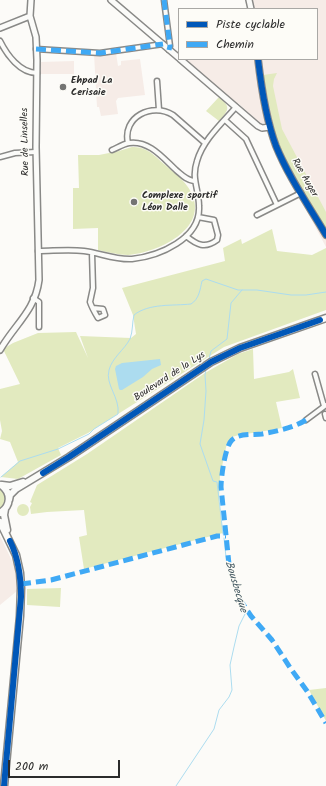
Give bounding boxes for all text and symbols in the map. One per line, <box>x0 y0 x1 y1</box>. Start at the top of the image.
legend <box>178 8 318 60</box>
text: Piste cyclable <box>216 15 285 34</box>
text: Chemin <box>216 35 254 54</box>
place label: Ehpad La Cerisaie <box>71 75 112 98</box>
marker: Ehpad La Cerisaie <box>58 82 68 92</box>
street label: Rue de Linselles <box>19 108 33 176</box>
street label: Rue Auger <box>288 157 320 199</box>
place label: Complexe sportif Léon Dalle <box>142 190 217 214</box>
marker: Complexe sportif Léon Dalle <box>129 197 139 207</box>
street label: Boulevard de la Lys <box>132 349 208 405</box>
water label: Bousbecque <box>221 560 249 614</box>
scale bar <box>10 752 122 778</box>
text: 200 m <box>15 757 48 776</box>

